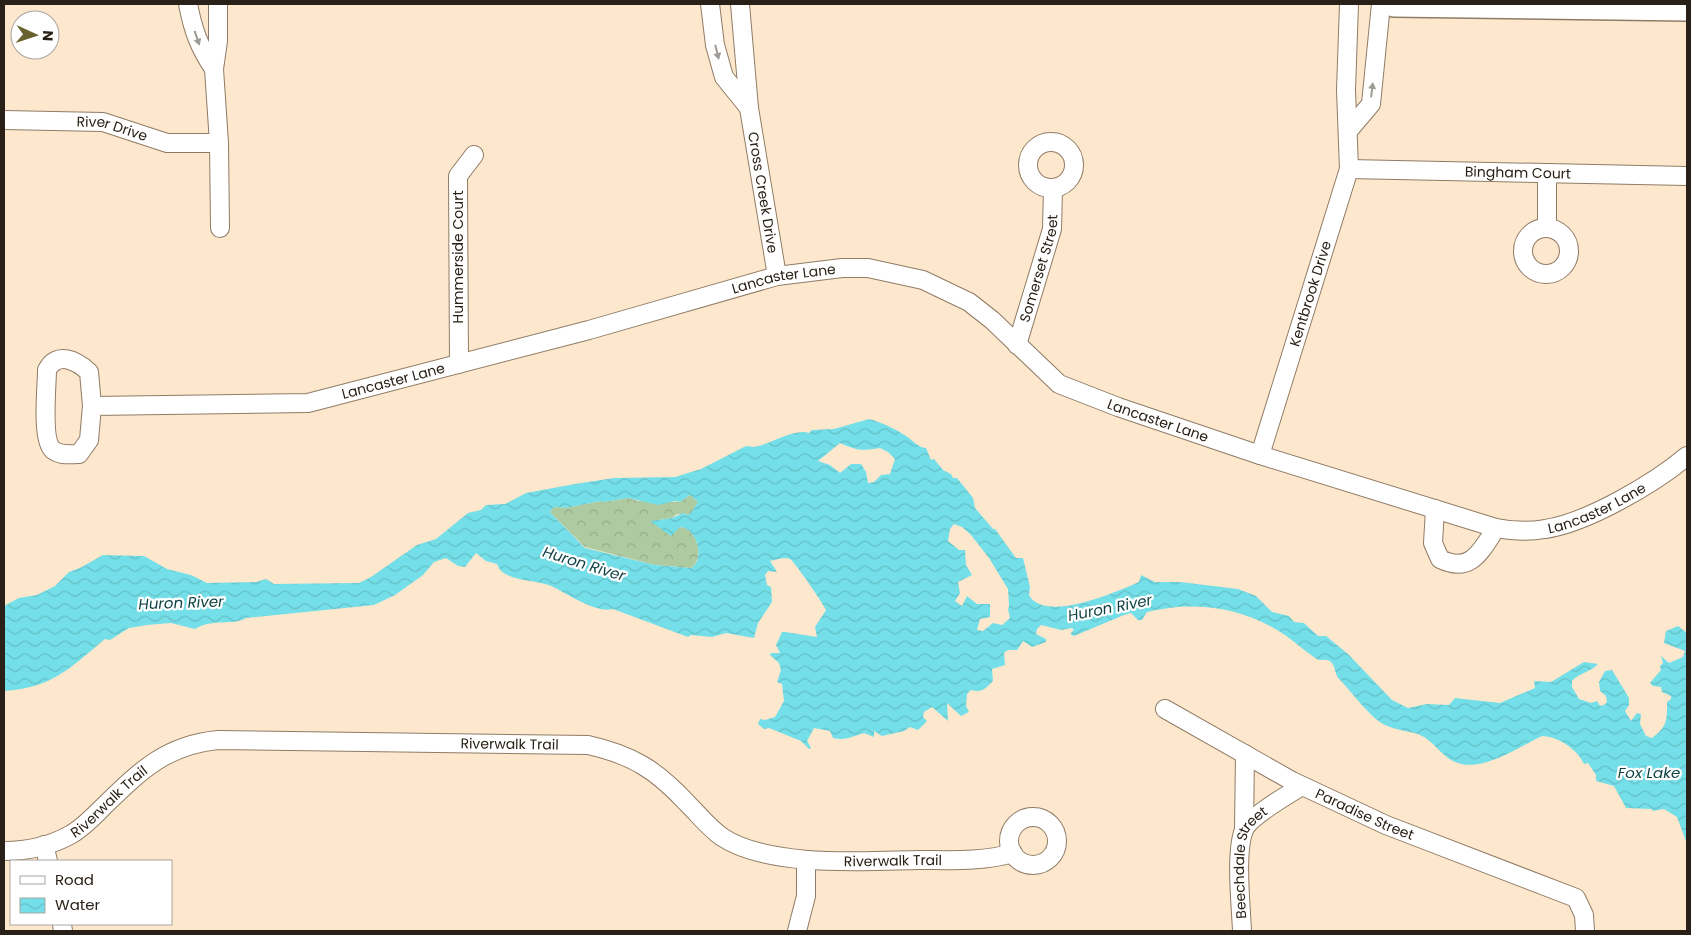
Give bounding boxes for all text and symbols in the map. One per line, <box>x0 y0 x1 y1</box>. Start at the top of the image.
north arrow <box>10 10 60 60</box>
text: N <box>38 30 58 41</box>
one-way arrow <box>193 31 201 46</box>
one-way arrow <box>713 44 721 59</box>
one-way arrow <box>1369 81 1377 97</box>
street label: River Drive <box>76 111 150 146</box>
street label: Cross Creek Drive <box>743 130 783 255</box>
street label: Bingham Court <box>1465 161 1571 184</box>
street label: Hummerside Court <box>448 190 468 324</box>
street label: Somerset Street <box>1014 214 1062 325</box>
street label: Kentbrook Drive <box>1284 238 1336 349</box>
street label: Lancaster Lane <box>729 259 837 299</box>
street label: Lancaster Lane <box>340 358 447 404</box>
street label: Lancaster Lane <box>1104 394 1212 447</box>
street label: Lancaster Lane <box>1546 477 1650 538</box>
water label: Huron River <box>540 541 628 586</box>
water label: Huron River <box>1066 589 1154 626</box>
water label: Huron River <box>138 591 224 614</box>
street label: Riverwalk Trail <box>460 733 559 755</box>
street label: Riverwalk Trail <box>66 761 151 842</box>
water label: Fox Lake <box>1618 762 1680 783</box>
street label: Paradise Street <box>1312 783 1417 845</box>
street label: Beechdale Street <box>1229 801 1271 920</box>
street label: Riverwalk Trail <box>844 850 942 871</box>
legend <box>10 860 172 925</box>
text: Road <box>55 869 94 890</box>
text: Water <box>55 894 101 915</box>

